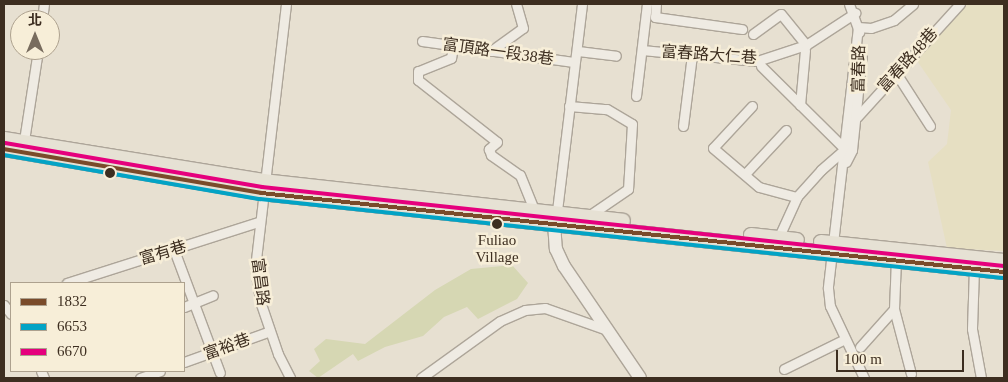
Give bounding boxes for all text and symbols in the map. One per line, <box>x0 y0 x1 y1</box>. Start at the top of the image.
north arrow <box>10 10 60 60</box>
text: 北 <box>28 13 42 28</box>
street label: 富春路48巷 <box>874 24 942 96</box>
street label: 富頂路一段38巷 <box>441 35 555 69</box>
street label: 富春路大仁巷 <box>660 42 758 68</box>
street label: 富春路 <box>849 45 869 93</box>
unlabelled marker <box>105 168 115 178</box>
marker: Fuliao Village <box>492 219 502 229</box>
place label: Fuliao Village <box>475 231 519 266</box>
street label: 富有巷 <box>137 237 189 269</box>
street label: 富昌路 <box>248 257 272 307</box>
legend <box>10 282 185 372</box>
text: 1832 <box>57 293 87 309</box>
text: 6653 <box>57 318 87 334</box>
street label: 富裕巷 <box>201 330 253 364</box>
scale bar <box>838 340 966 372</box>
text: 6670 <box>57 343 87 359</box>
text: 100 m <box>844 351 882 367</box>

